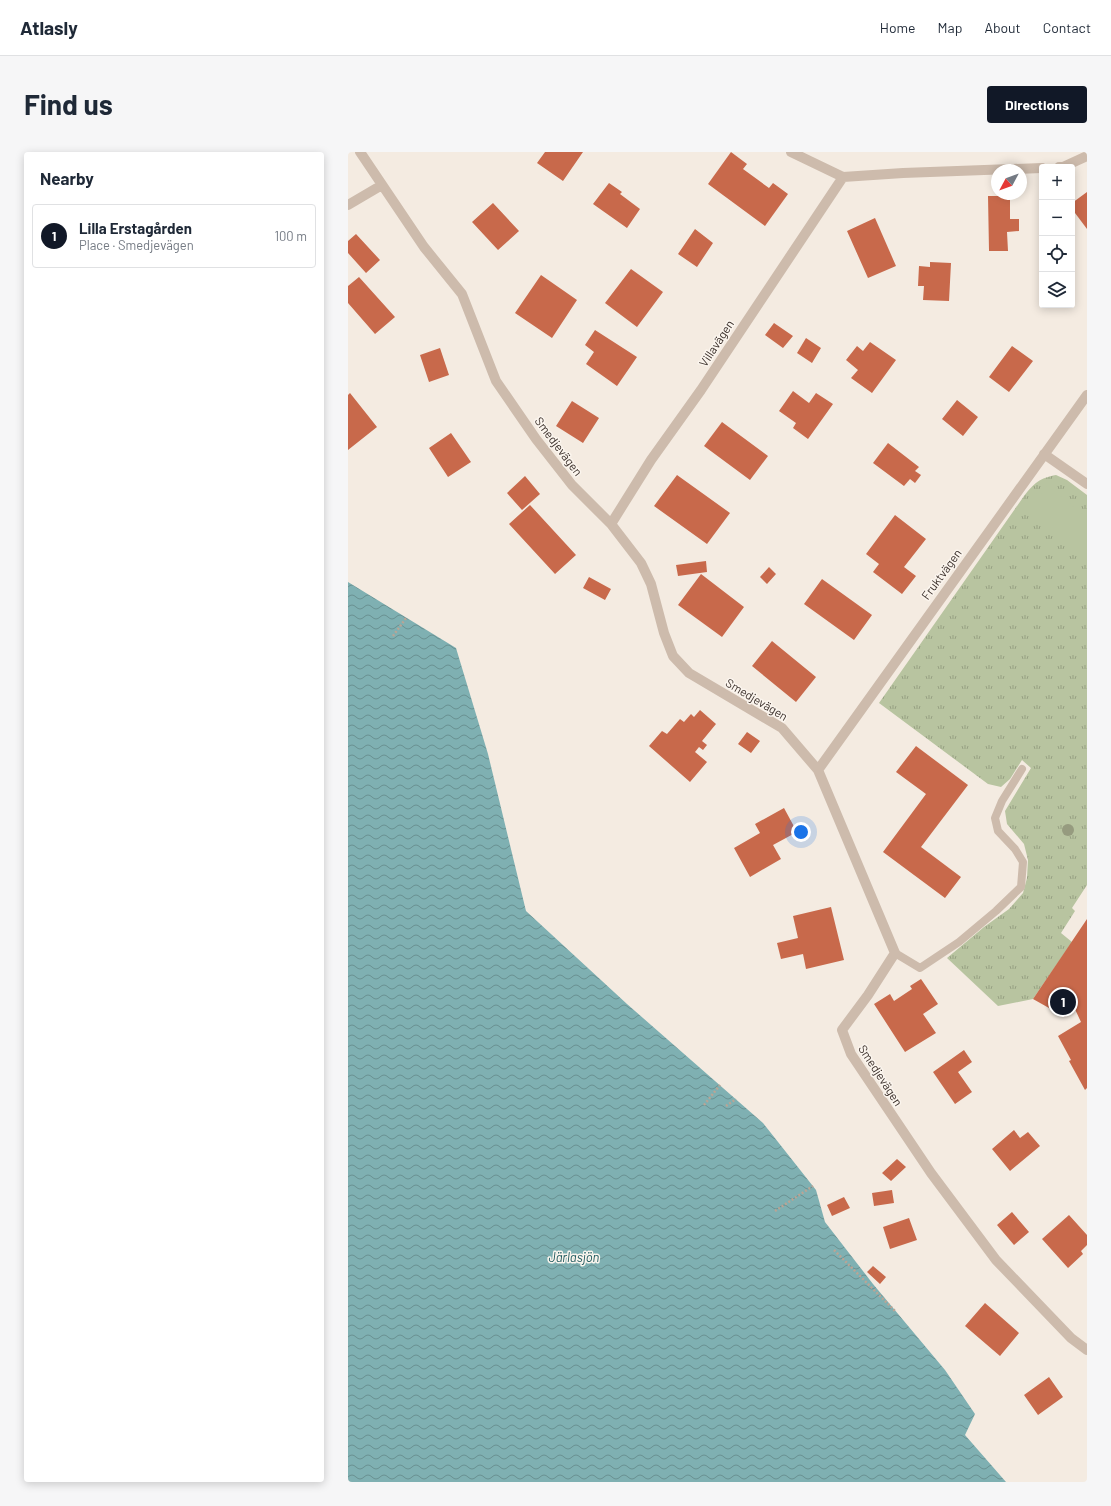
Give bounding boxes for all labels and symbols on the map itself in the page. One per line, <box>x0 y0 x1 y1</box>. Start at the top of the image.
north arrow <box>991 164 1027 200</box>
street label: Villavägen <box>696 317 736 369</box>
street label: Smedjevägen <box>532 414 586 478</box>
street label: Fruktvägen <box>918 546 964 602</box>
street label: Smedjevägen <box>723 675 791 723</box>
your location <box>791 822 811 842</box>
pin: 1 <box>1050 987 1076 1017</box>
street label: Smedjevägen <box>856 1042 906 1108</box>
water label: Järlasjön <box>549 1249 600 1265</box>

